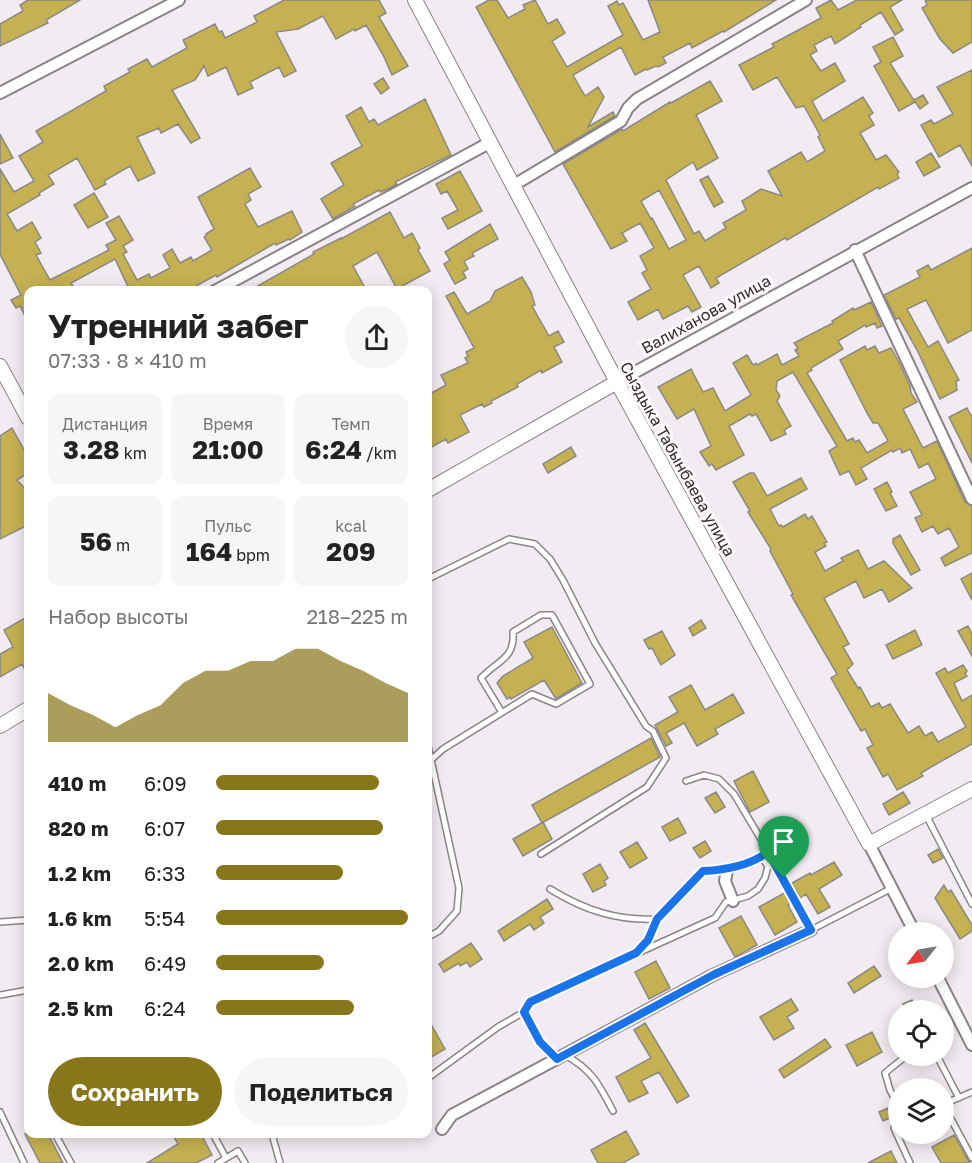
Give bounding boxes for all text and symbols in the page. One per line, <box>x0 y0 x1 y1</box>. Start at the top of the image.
street label: Валиханова улица <box>638 270 774 358</box>
text: Утренний забег <box>48 306 309 345</box>
button: share <box>345 306 408 369</box>
text: 07:33 · 8 × 410 m <box>48 348 207 372</box>
street label: Сыздыка Табынбаева улица <box>616 358 740 560</box>
text: Дистанция <box>62 414 148 434</box>
text: Время <box>203 414 253 434</box>
text: Темп <box>332 414 370 434</box>
text: 3.28 <box>63 434 120 465</box>
text: 21:00 <box>192 434 264 465</box>
text: 6:24 <box>305 434 362 465</box>
text: km <box>120 443 147 463</box>
text: /km <box>362 443 397 463</box>
text: Пульс <box>204 516 252 536</box>
text: kcal <box>335 516 367 536</box>
text: 56 <box>80 526 112 557</box>
text: m <box>112 535 130 555</box>
text: 164 <box>186 536 232 567</box>
text: 209 <box>326 536 376 567</box>
text: bpm <box>232 545 270 565</box>
text: Набор высоты <box>48 604 189 628</box>
text: 218–225 m <box>306 604 408 628</box>
text: 410 m <box>48 771 106 795</box>
text: 6:09 <box>144 771 187 795</box>
text: 820 m <box>48 816 109 840</box>
text: 6:07 <box>144 816 185 840</box>
pin <box>758 816 809 878</box>
icon: arrive <box>767 825 800 858</box>
text: 1.2 km <box>48 861 111 885</box>
text: 6:33 <box>144 861 186 885</box>
text: 1.6 km <box>48 906 112 930</box>
text: 5:54 <box>144 906 185 930</box>
north arrow <box>888 922 954 988</box>
map controls <box>888 922 954 1144</box>
text: 2.0 km <box>48 951 114 975</box>
text: 6:49 <box>144 951 186 975</box>
text: 2.5 km <box>48 996 113 1020</box>
text: 6:24 <box>144 996 186 1020</box>
button: locate <box>888 1000 954 1066</box>
button: Сохранить <box>48 1057 222 1126</box>
button: Поделиться <box>234 1057 408 1126</box>
button: layers <box>888 1078 954 1144</box>

